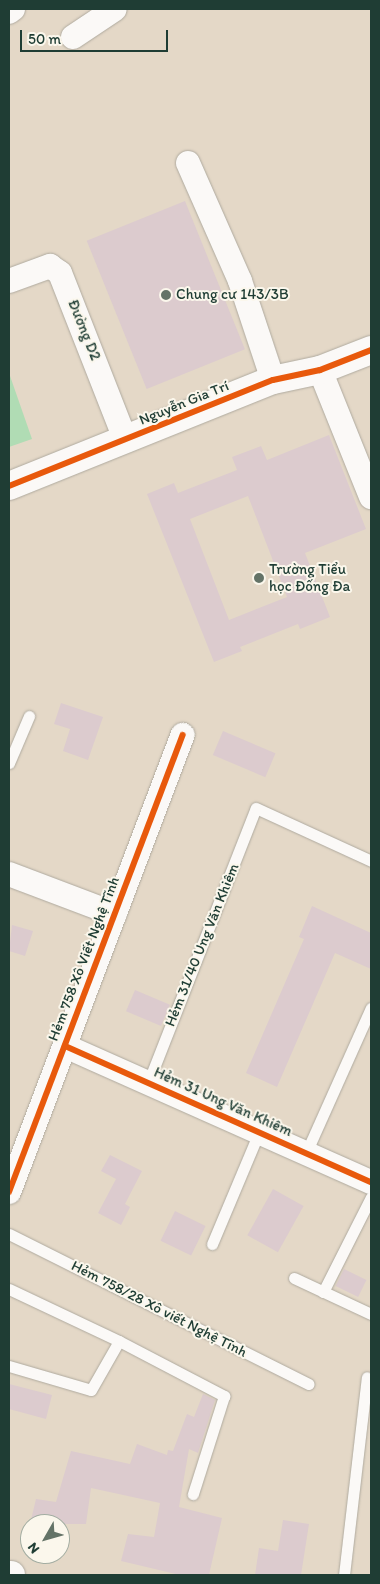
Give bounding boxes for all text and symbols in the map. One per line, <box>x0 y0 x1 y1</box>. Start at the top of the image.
scale bar <box>22 20 170 52</box>
text: 50 m <box>28 30 61 48</box>
place label: Chung cư 143/3B <box>176 286 289 304</box>
marker: Chung cư 143/3B <box>160 289 172 301</box>
street label: Đường D2 <box>64 297 104 363</box>
street label: Nguyễn Gia Trí <box>137 377 231 429</box>
place label: Trường Tiểu học Đống Đa <box>269 560 350 595</box>
marker: Trường Tiểu học Đống Đa <box>253 572 265 584</box>
street label: Hẻm 31/40 Ung Văn Khiêm <box>161 861 243 1029</box>
street label: Hẻm 758 Xô Viết Nghệ Tĩnh <box>44 875 124 1043</box>
street label: Hẻm 31 Ung Văn Khiêm <box>151 1063 295 1141</box>
street label: Hẻm 758/28 Xô viết Nghệ Tĩnh <box>68 1257 250 1361</box>
north arrow <box>20 1514 70 1564</box>
text: N <box>24 1539 43 1557</box>

